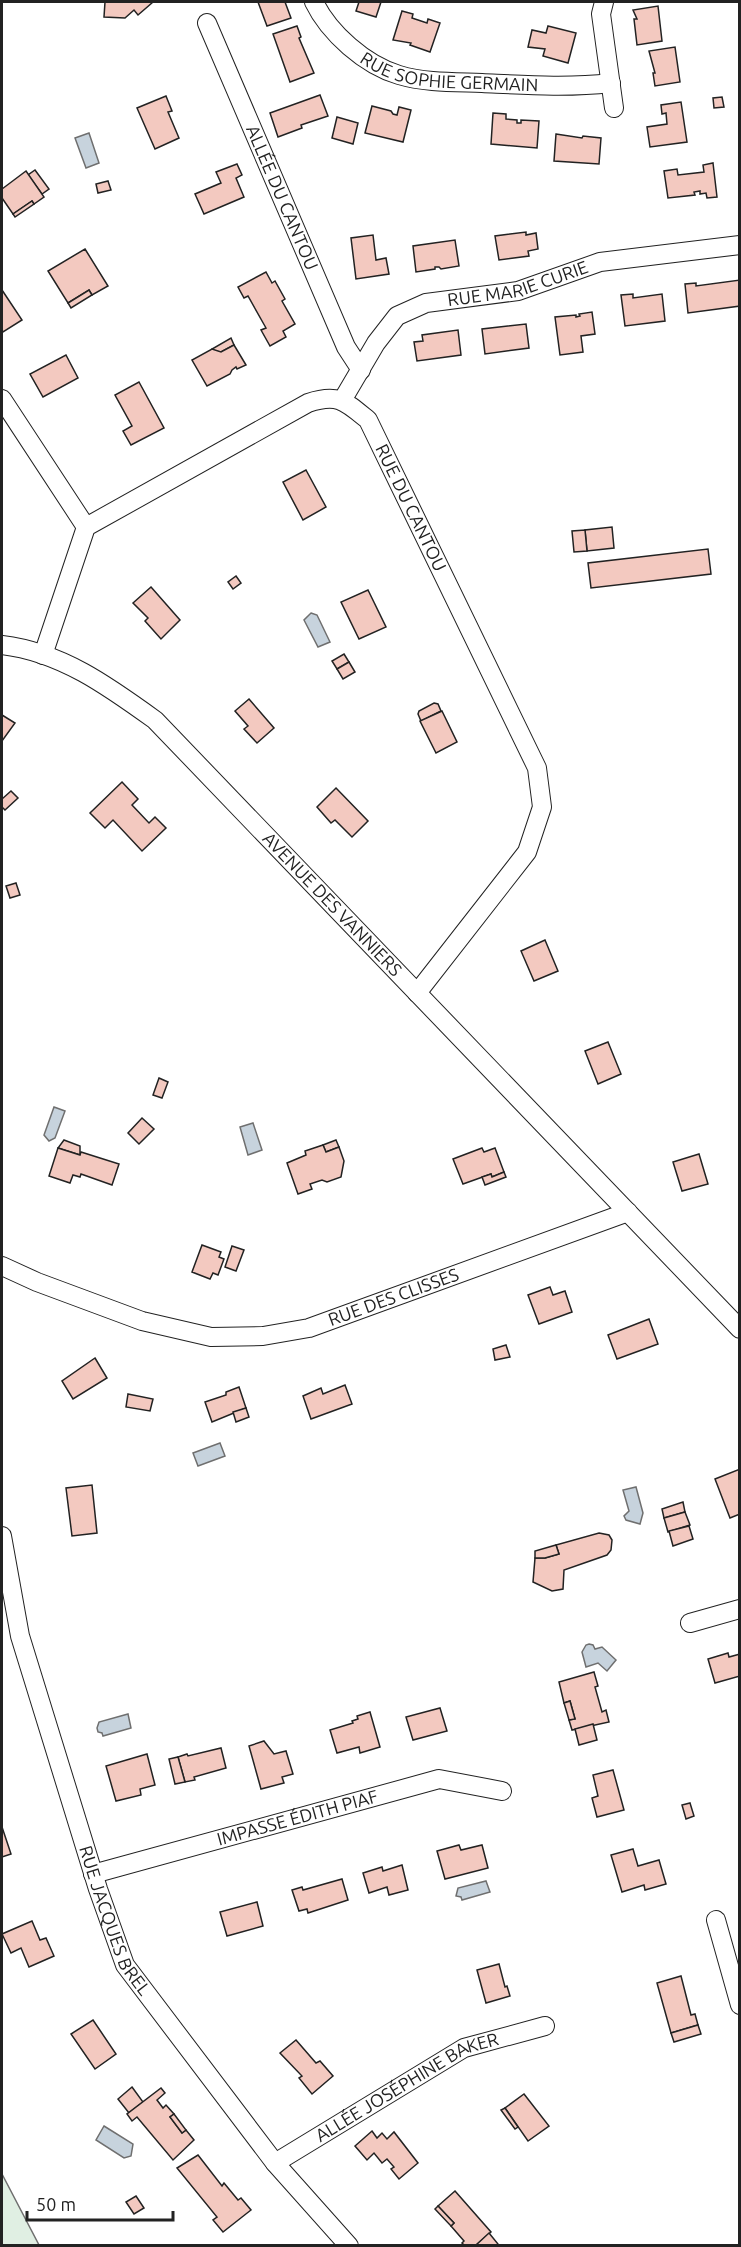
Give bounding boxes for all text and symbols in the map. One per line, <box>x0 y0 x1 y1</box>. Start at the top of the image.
street label: RUE SOPHIE GERMAIN <box>357 47 539 94</box>
street label: ALLÉE DU CANTOU <box>243 122 323 273</box>
street label: RUE MARIE CURIE <box>446 256 590 309</box>
street label: RUE DU CANTOU <box>372 441 451 574</box>
street label: AVENUE DES VANNIERS <box>259 828 406 980</box>
street label: RUE DES CLISSES <box>325 1263 461 1329</box>
street label: IMPASSE ÉDITH PIAF <box>214 1785 380 1849</box>
street label: RUE JACQUES BREL <box>76 1843 155 1999</box>
street label: ALLÉE JOSÉPHINE BAKER <box>311 2028 500 2145</box>
scale bar <box>27 2184 172 2222</box>
text: 50 m <box>36 2194 76 2214</box>

